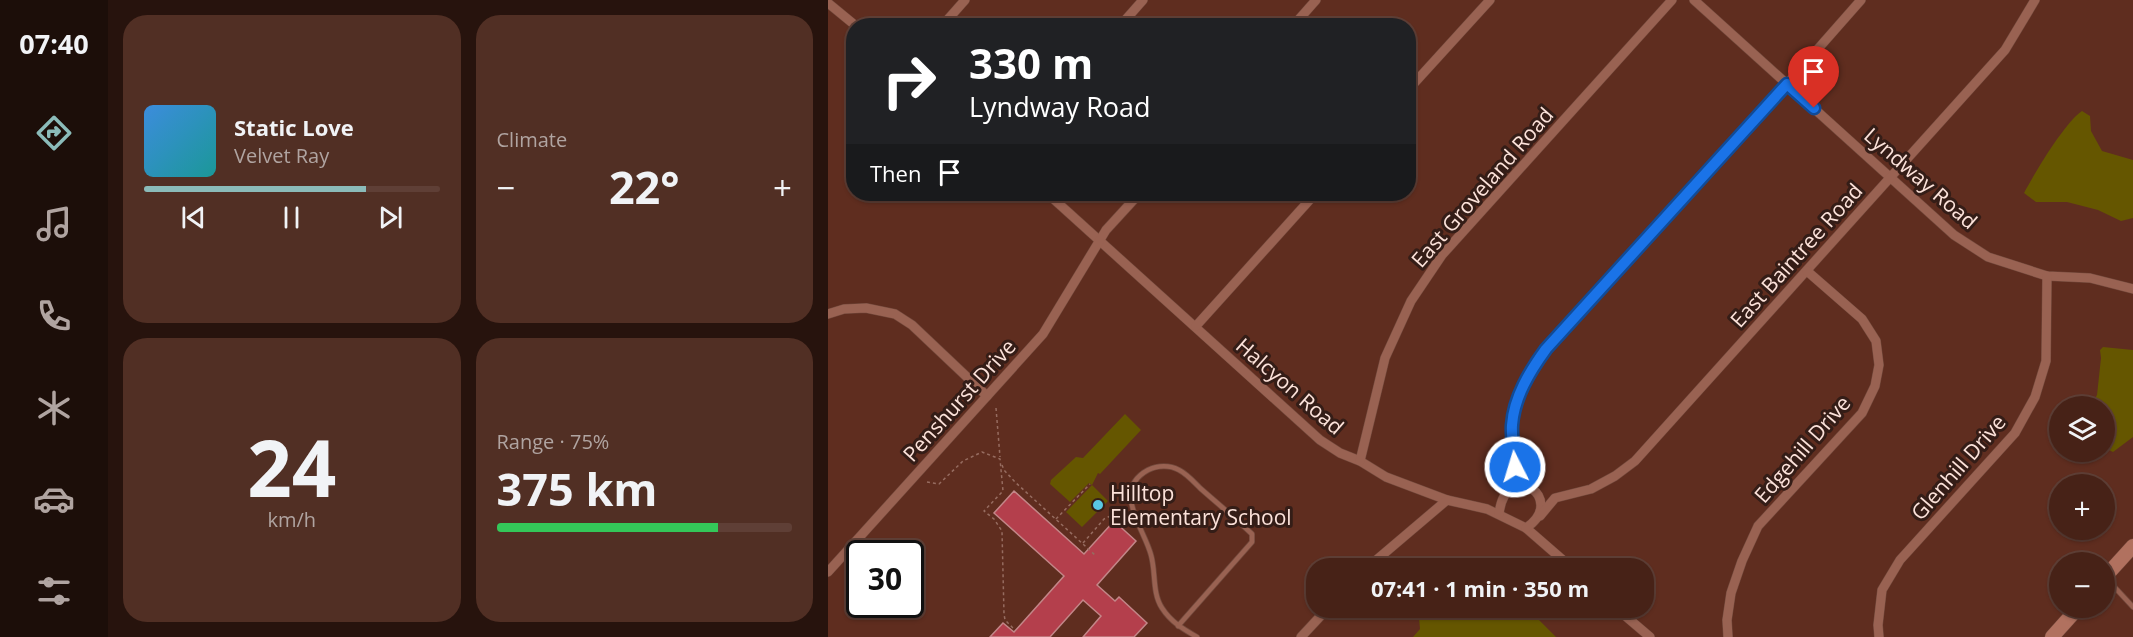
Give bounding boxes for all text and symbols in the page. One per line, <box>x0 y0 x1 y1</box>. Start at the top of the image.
text: 07:40 <box>19 25 89 62</box>
text: 330 m <box>969 34 1093 91</box>
icon: right <box>870 42 948 120</box>
pin <box>1788 46 1839 108</box>
icon: arrive <box>1797 55 1830 88</box>
text: Lyndway Road <box>969 88 1151 125</box>
street label: East Groveland Road <box>1405 101 1559 273</box>
icon: directions <box>33 112 75 154</box>
text: Static Love <box>234 112 354 142</box>
street label: Lyndway Road <box>1859 121 1983 235</box>
text: Climate <box>497 126 567 153</box>
text: Velvet Ray <box>234 142 329 169</box>
text: 22° <box>609 156 680 217</box>
icon: arrive <box>933 156 966 189</box>
text: Then <box>870 158 921 188</box>
text: − <box>497 165 515 210</box>
text: + <box>773 165 792 210</box>
street label: East Baintree Road <box>1724 177 1868 333</box>
icon: previous <box>177 201 210 234</box>
icon: pause <box>275 201 308 234</box>
icon: next <box>374 201 407 234</box>
icon: music <box>33 203 75 245</box>
icon: phone <box>33 295 75 337</box>
street label: Halcyon Road <box>1230 331 1350 441</box>
street label: Penshurst Drive <box>896 333 1022 467</box>
icon: climate <box>33 387 75 429</box>
street label: Edgehill Drive <box>1748 389 1856 509</box>
map controls <box>2049 396 2115 618</box>
button: layers <box>2049 396 2115 462</box>
street label: Glenhill Drive <box>1904 408 2012 526</box>
text: 24 <box>247 414 336 520</box>
text: Range · 75% <box>497 428 609 455</box>
position arrow <box>1483 435 1547 499</box>
text: 375 km <box>497 458 657 519</box>
button: + <box>2049 474 2115 540</box>
icon: car <box>33 478 75 520</box>
place label: Hilltop Elementary School <box>1110 479 1292 531</box>
marker: Hilltop Elementary School <box>1091 498 1105 512</box>
text: km/h <box>267 506 316 533</box>
speed limit sign: 30 <box>846 540 924 618</box>
button: − <box>2049 552 2115 618</box>
icon: filters <box>33 570 75 612</box>
text: 07:41 · 1 min · 350 m <box>1371 573 1589 603</box>

